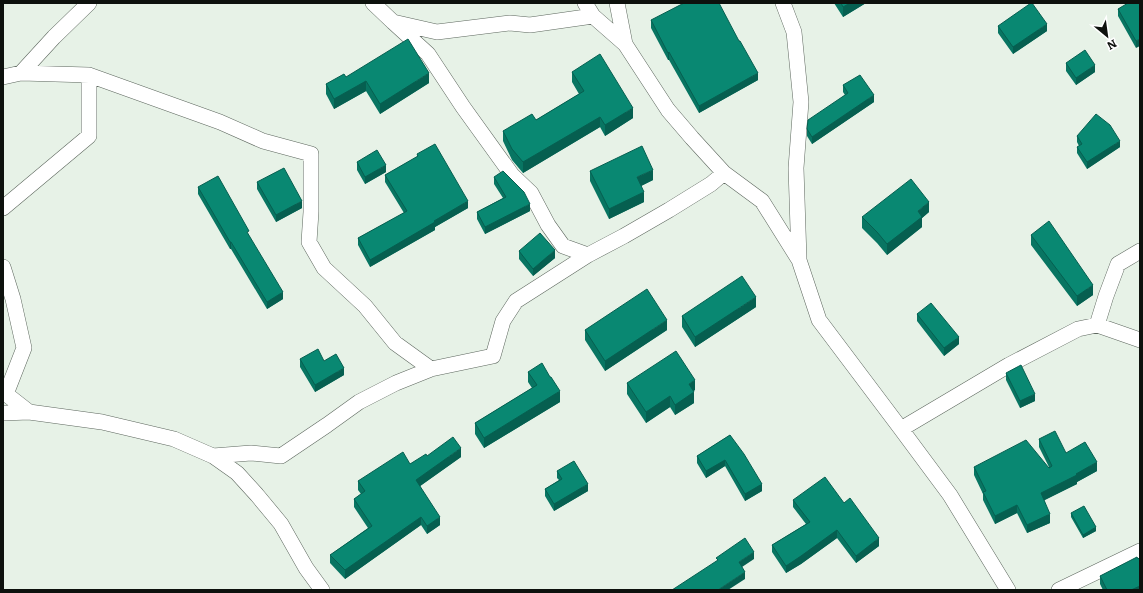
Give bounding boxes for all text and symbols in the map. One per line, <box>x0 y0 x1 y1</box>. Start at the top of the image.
north arrow <box>1087 16 1127 56</box>
text: N <box>1104 36 1120 55</box>

